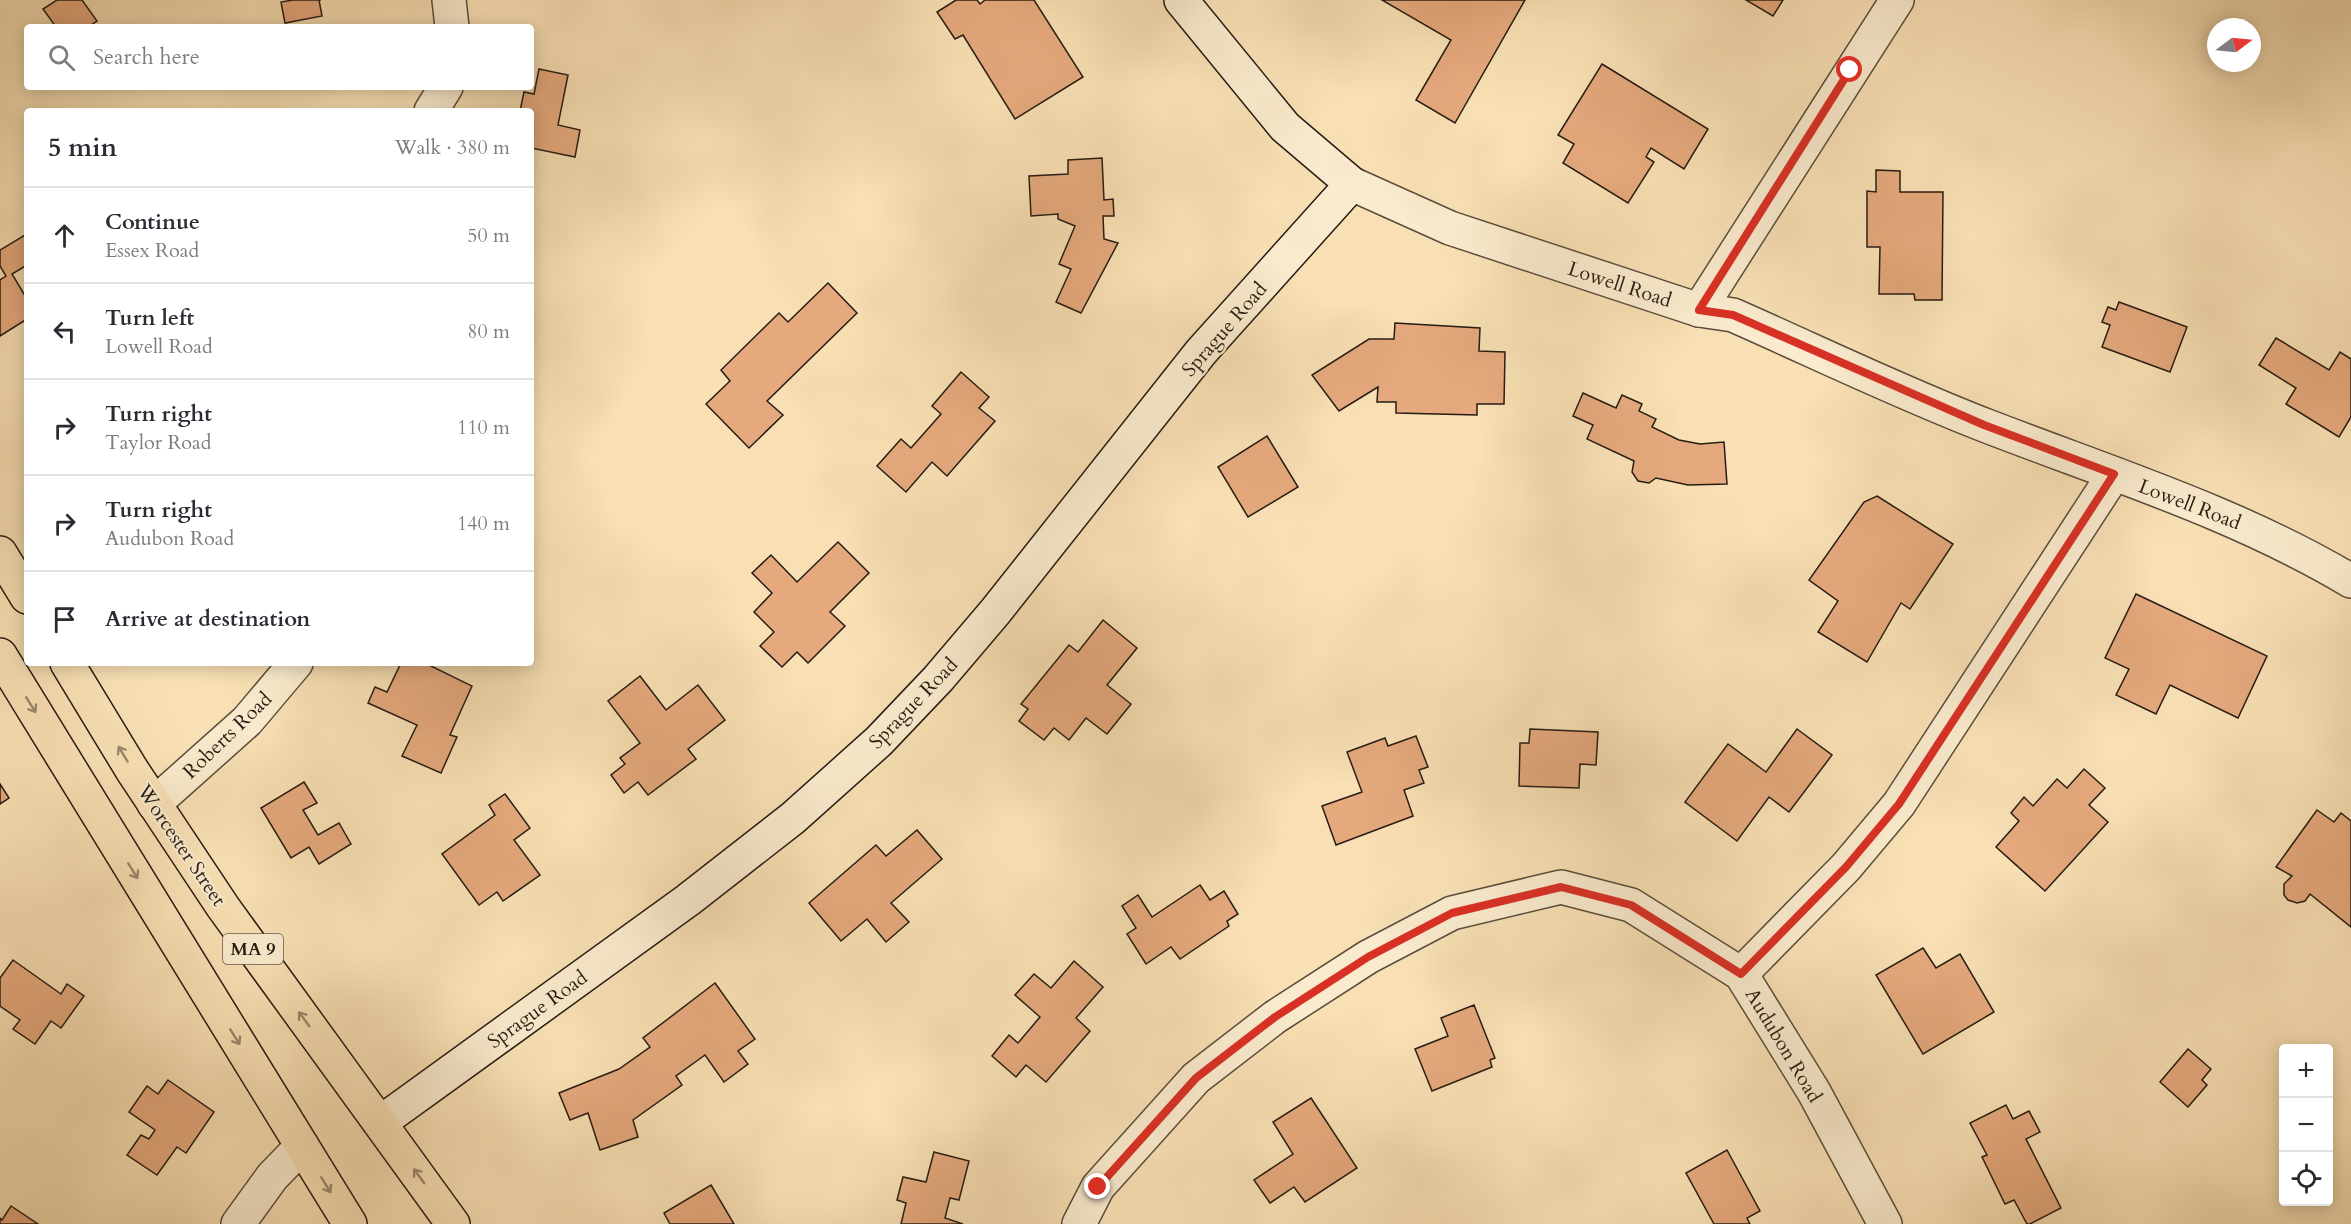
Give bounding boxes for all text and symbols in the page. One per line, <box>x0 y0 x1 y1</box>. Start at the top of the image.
north arrow <box>2207 18 2261 72</box>
search box <box>24 24 534 90</box>
icon: search <box>45 41 78 74</box>
text: Search here <box>93 42 200 72</box>
route start <box>1836 56 1862 82</box>
text: 5 min <box>48 130 117 165</box>
text: Walk · 380 m <box>395 134 510 161</box>
text: Continue <box>105 207 200 237</box>
icon: ahead <box>48 219 81 252</box>
text: 50 m <box>467 222 510 249</box>
text: Essex Road <box>105 237 199 264</box>
street label: Lowell Road <box>1565 255 1675 314</box>
street label: Sprague Road <box>1176 276 1273 382</box>
text: Turn left <box>105 303 194 333</box>
icon: left <box>48 315 81 348</box>
text: 80 m <box>467 318 510 345</box>
text: Lowell Road <box>105 333 213 360</box>
text: Turn right <box>105 399 212 429</box>
icon: right <box>48 411 81 444</box>
text: 110 m <box>457 414 510 441</box>
text: Taylor Road <box>105 429 211 456</box>
street label: Lowell Road <box>2135 473 2245 536</box>
text: Turn right <box>105 495 212 525</box>
icon: right <box>48 507 81 540</box>
text: 140 m <box>457 510 510 537</box>
text: Audubon Road <box>105 525 234 552</box>
icon: arrive <box>48 603 81 636</box>
text: Arrive at destination <box>105 604 310 634</box>
street label: Sprague Road <box>863 652 964 755</box>
street label: Roberts Road <box>177 686 278 785</box>
one-way arrow <box>25 696 37 713</box>
one-way arrow <box>116 746 128 763</box>
street label: Worcester Street <box>130 778 233 912</box>
one-way arrow <box>127 862 139 879</box>
road number: MA 9 <box>223 934 283 964</box>
street label: Sprague Road <box>482 964 593 1055</box>
street label: Audubon Road <box>1739 983 1829 1108</box>
one-way arrow <box>298 1012 310 1028</box>
one-way arrow <box>230 1028 242 1045</box>
map controls <box>2279 1044 2333 1206</box>
button: + <box>2279 1044 2333 1098</box>
button: − <box>2279 1098 2333 1152</box>
button: locate <box>2279 1152 2333 1206</box>
one-way arrow <box>413 1169 425 1185</box>
route end <box>1084 1173 1110 1199</box>
one-way arrow <box>320 1176 332 1193</box>

